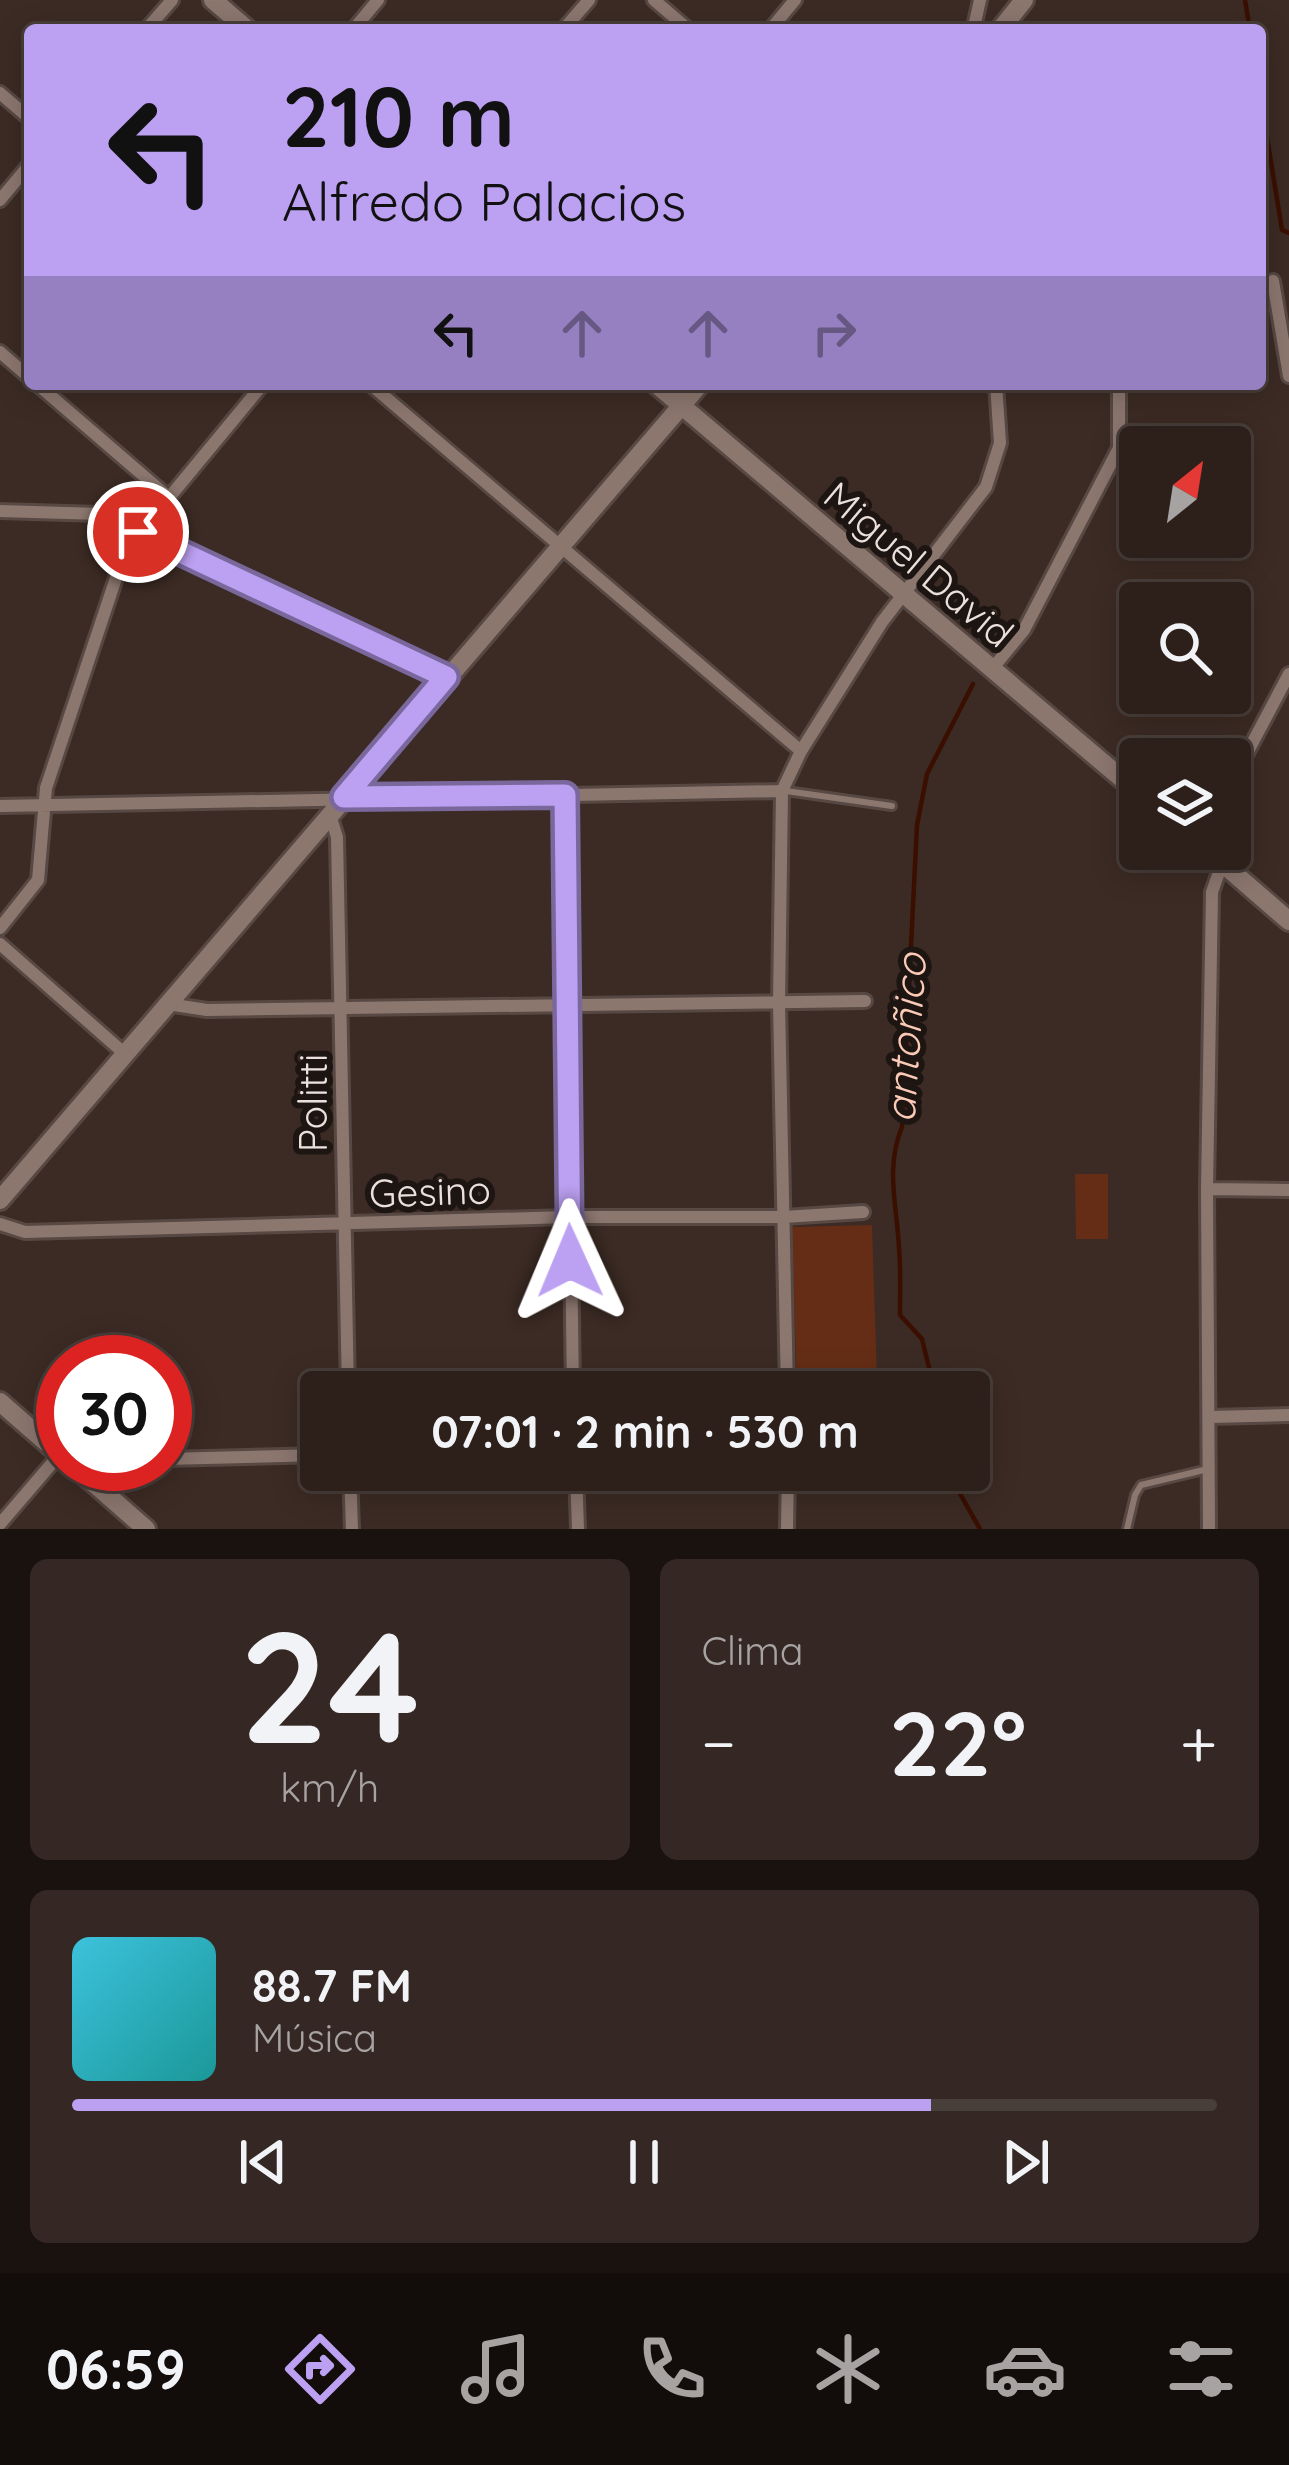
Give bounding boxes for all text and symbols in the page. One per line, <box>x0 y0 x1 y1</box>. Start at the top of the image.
text: 210 m <box>282 63 515 168</box>
icon: left <box>84 72 240 228</box>
text: Alfredo Palacios <box>282 167 686 235</box>
icon: left <box>423 300 489 366</box>
icon: ahead <box>549 300 615 366</box>
icon: ahead <box>675 300 741 366</box>
icon: right <box>801 300 867 366</box>
north arrow <box>1119 426 1251 558</box>
map controls <box>1119 426 1251 870</box>
street label: Miguel David <box>814 471 1024 657</box>
pin <box>87 481 189 583</box>
icon: arrive <box>105 499 171 565</box>
button: search <box>1119 582 1251 714</box>
button: layers <box>1119 738 1251 870</box>
water label: antoñico <box>873 950 937 1124</box>
street label: Politti <box>288 1054 337 1152</box>
street label: Gesino <box>368 1164 492 1218</box>
position arrow <box>507 1198 633 1324</box>
speed limit sign: 30 <box>36 1335 192 1491</box>
text: 07:01 · 2 min · 530 m <box>431 1403 859 1459</box>
text: 24 <box>240 1587 420 1782</box>
text: Clima <box>702 1626 804 1675</box>
text: 22° <box>889 1686 1027 1799</box>
text: − <box>702 1701 736 1784</box>
text: + <box>1180 1701 1217 1784</box>
text: km/h <box>280 1763 379 1812</box>
text: 88.7 FM <box>252 1957 412 2013</box>
text: Música <box>252 2013 377 2062</box>
icon: previous <box>230 2129 296 2195</box>
icon: pause <box>611 2129 677 2195</box>
icon: next <box>993 2129 1059 2195</box>
icon: directions <box>278 2327 362 2411</box>
icon: music <box>454 2327 538 2411</box>
icon: phone <box>630 2327 714 2411</box>
icon: climate <box>806 2327 890 2411</box>
icon: car <box>983 2327 1067 2411</box>
icon: filters <box>1159 2327 1243 2411</box>
text: 06:59 <box>46 2335 186 2403</box>

